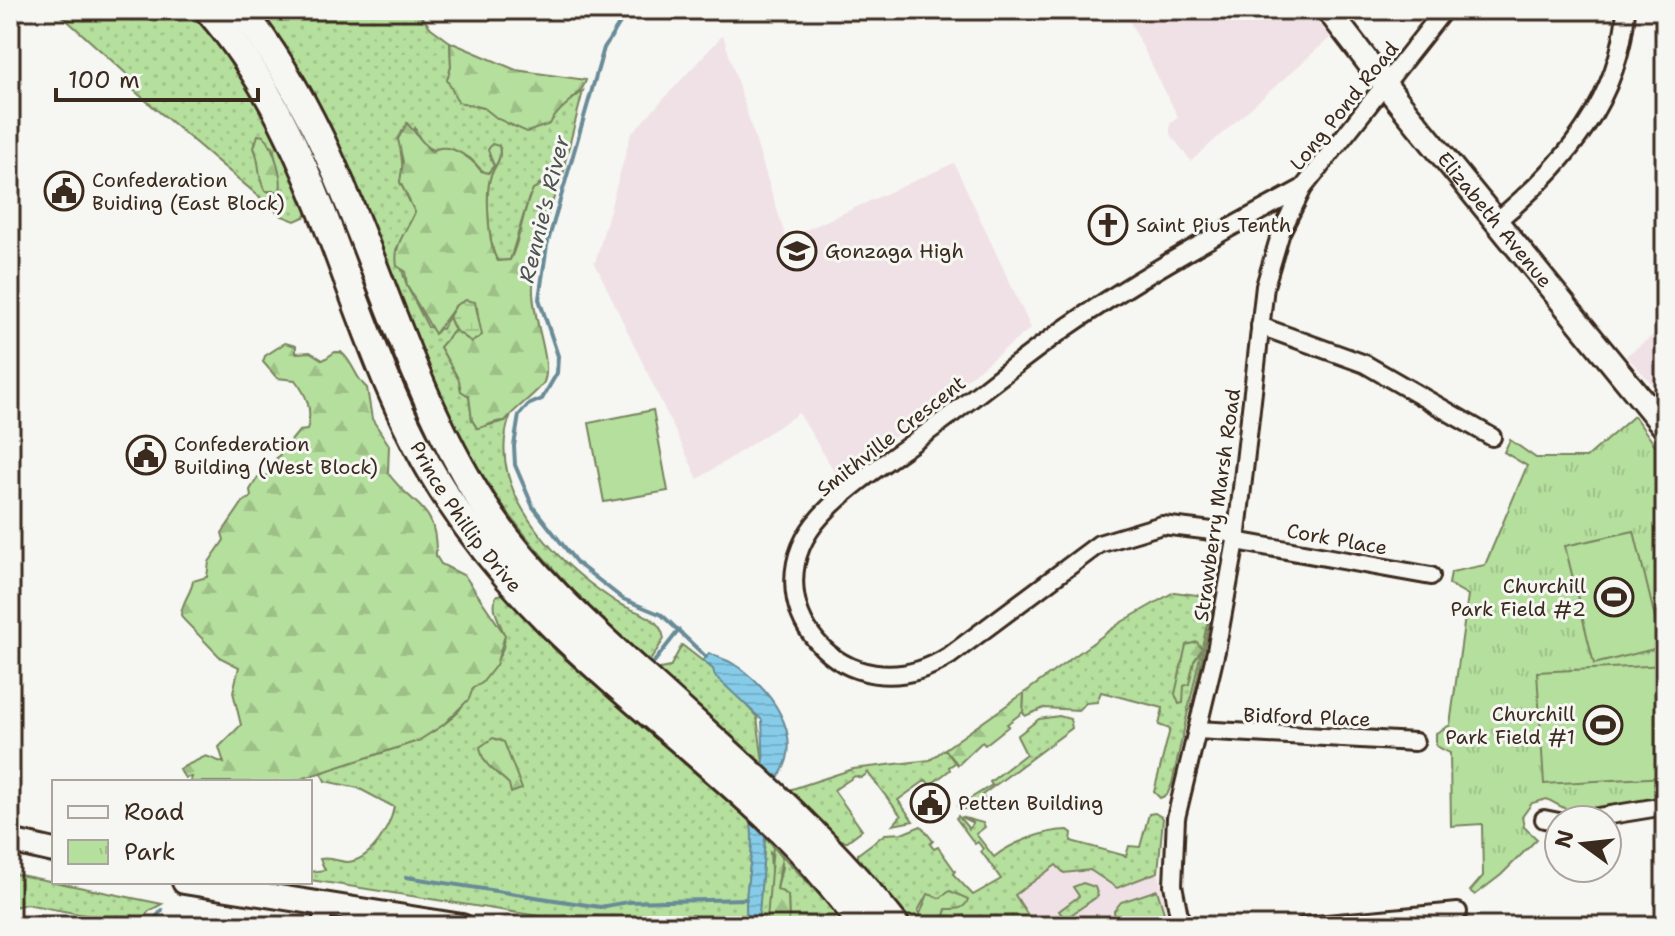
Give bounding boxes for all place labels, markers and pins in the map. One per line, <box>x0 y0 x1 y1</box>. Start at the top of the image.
place label: Confederation Buiding (East Block) <box>92 167 285 216</box>
public building icon: Confederation Buiding (East Block) <box>43 170 85 212</box>
church icon: Saint Pius Tenth <box>1087 204 1129 246</box>
place label: Saint Pius Tenth <box>1136 212 1291 238</box>
school or university icon: Gonzaga High <box>776 230 818 272</box>
place label: Gonzaga High <box>825 238 964 264</box>
place label: Confederation Building (West Block) <box>174 431 378 480</box>
public building icon: Confederation Building (West Block) <box>125 434 167 476</box>
place label: Churchill Park Field #2 <box>1451 573 1586 622</box>
sports icon: Churchill Park Field #2 <box>1593 576 1635 618</box>
place label: Churchill Park Field #1 <box>1445 701 1575 750</box>
sports icon: Churchill Park Field #1 <box>1582 704 1624 746</box>
public building icon: Petten Building <box>909 782 951 824</box>
place label: Petten Building <box>958 790 1103 816</box>

